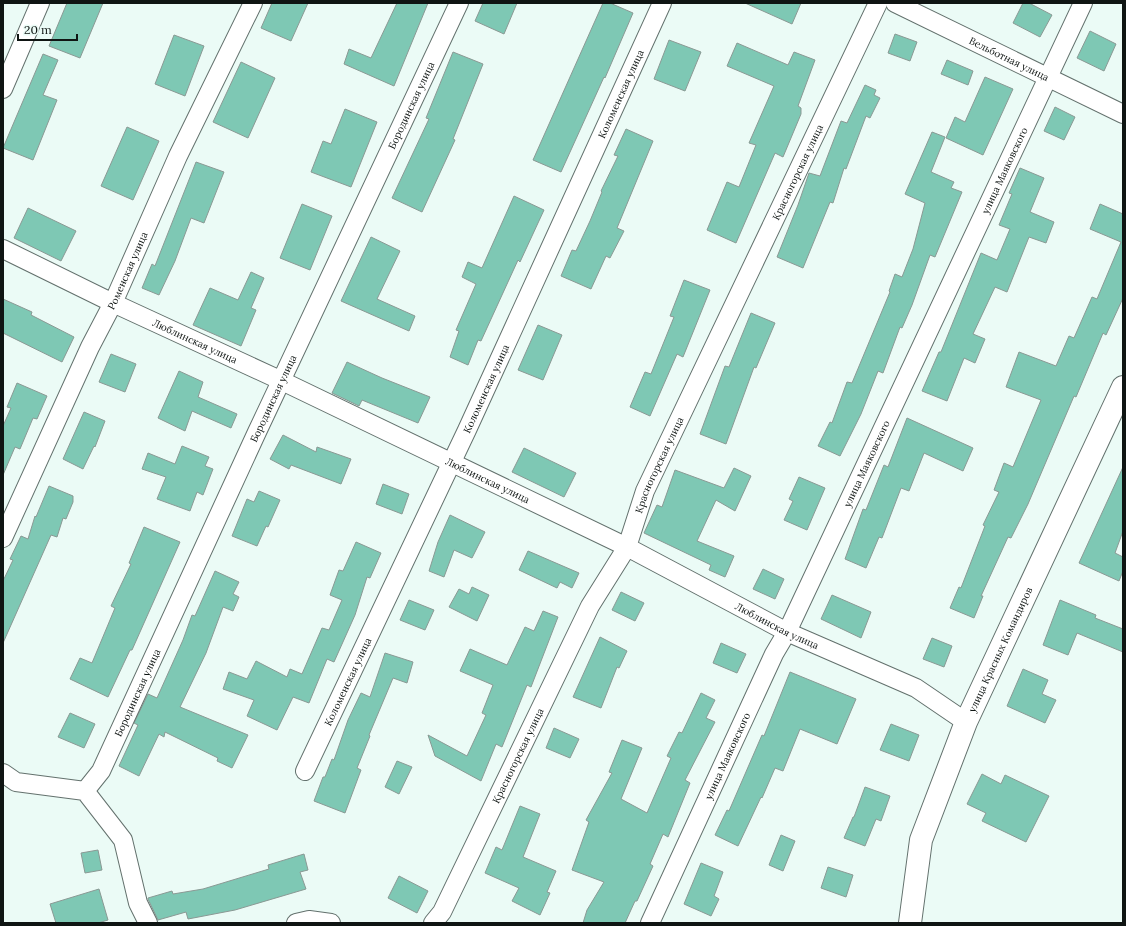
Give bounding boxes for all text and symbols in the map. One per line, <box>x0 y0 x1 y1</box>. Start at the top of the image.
scale bar <box>18 16 77 42</box>
text: 20 m <box>24 22 52 37</box>
street label: Вельботная улица <box>967 34 1051 84</box>
street label: Коломенская улица <box>595 47 646 140</box>
street label: Бородинская улица <box>385 59 437 151</box>
street label: Красногорская улица <box>769 122 826 222</box>
street label: улица Маяковского <box>978 125 1030 216</box>
street label: Роменская улица <box>104 230 150 312</box>
street label: Люблинская улица <box>151 316 239 366</box>
street label: Коломенская улица <box>460 342 512 435</box>
street label: Бородинская улица <box>247 353 299 444</box>
street label: Красногорская улица <box>632 415 686 515</box>
street label: улица Маяковского <box>840 418 892 509</box>
street label: Люблинская улица <box>444 454 532 506</box>
street label: улица Красных Командиров <box>965 585 1035 714</box>
street label: Люблинская улица <box>733 599 821 652</box>
street label: Коломенская улица <box>321 635 374 728</box>
street label: Бородинская улица <box>111 647 163 738</box>
street label: Красногорская улица <box>489 706 546 805</box>
street label: улица Маяковского <box>701 710 753 801</box>

